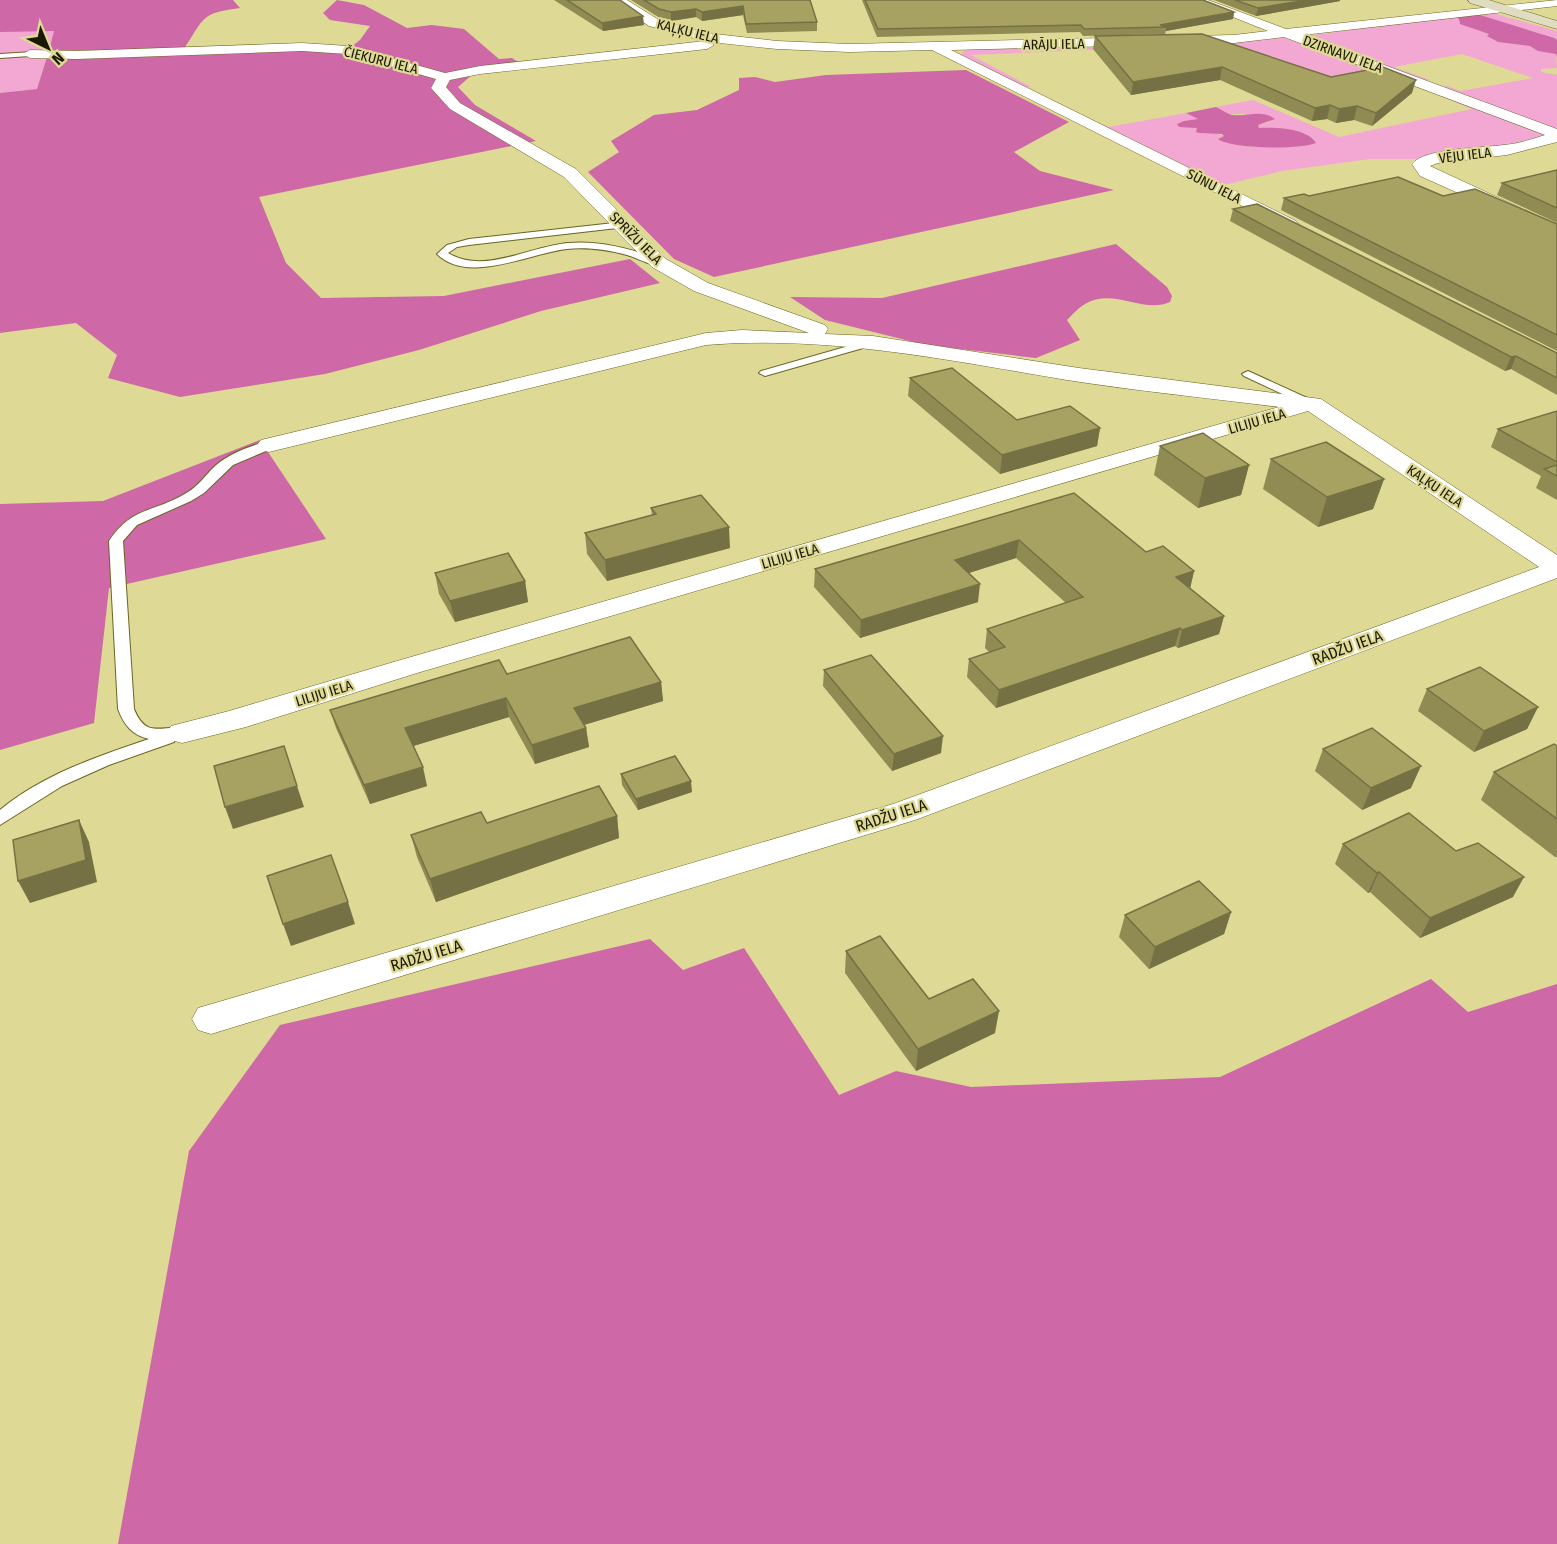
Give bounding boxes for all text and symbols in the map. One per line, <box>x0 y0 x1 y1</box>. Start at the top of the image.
street label: KAĻĶU IELA <box>655 16 721 49</box>
north arrow <box>18 18 78 78</box>
street label: DZIRNAVU IELA <box>1301 32 1386 77</box>
street label: ARĀJU IELA <box>1023 35 1086 54</box>
street label: ČIEKURU IELA <box>342 42 421 78</box>
text: N <box>48 48 68 69</box>
street label: VĒJU IELA <box>1438 144 1493 167</box>
street label: SŪNU IELA <box>1184 165 1244 208</box>
street label: SPRĪŽU IELA <box>606 208 667 269</box>
street label: LILIJU IELA <box>1226 405 1288 438</box>
street label: KAĻĶU IELA <box>1403 462 1466 512</box>
street label: LILIJU IELA <box>759 540 821 573</box>
street label: RADŽU IELA <box>1309 625 1386 669</box>
street label: LILIJU IELA <box>294 677 355 710</box>
street label: RADŽU IELA <box>853 794 930 836</box>
street label: RADŽU IELA <box>388 934 465 975</box>

